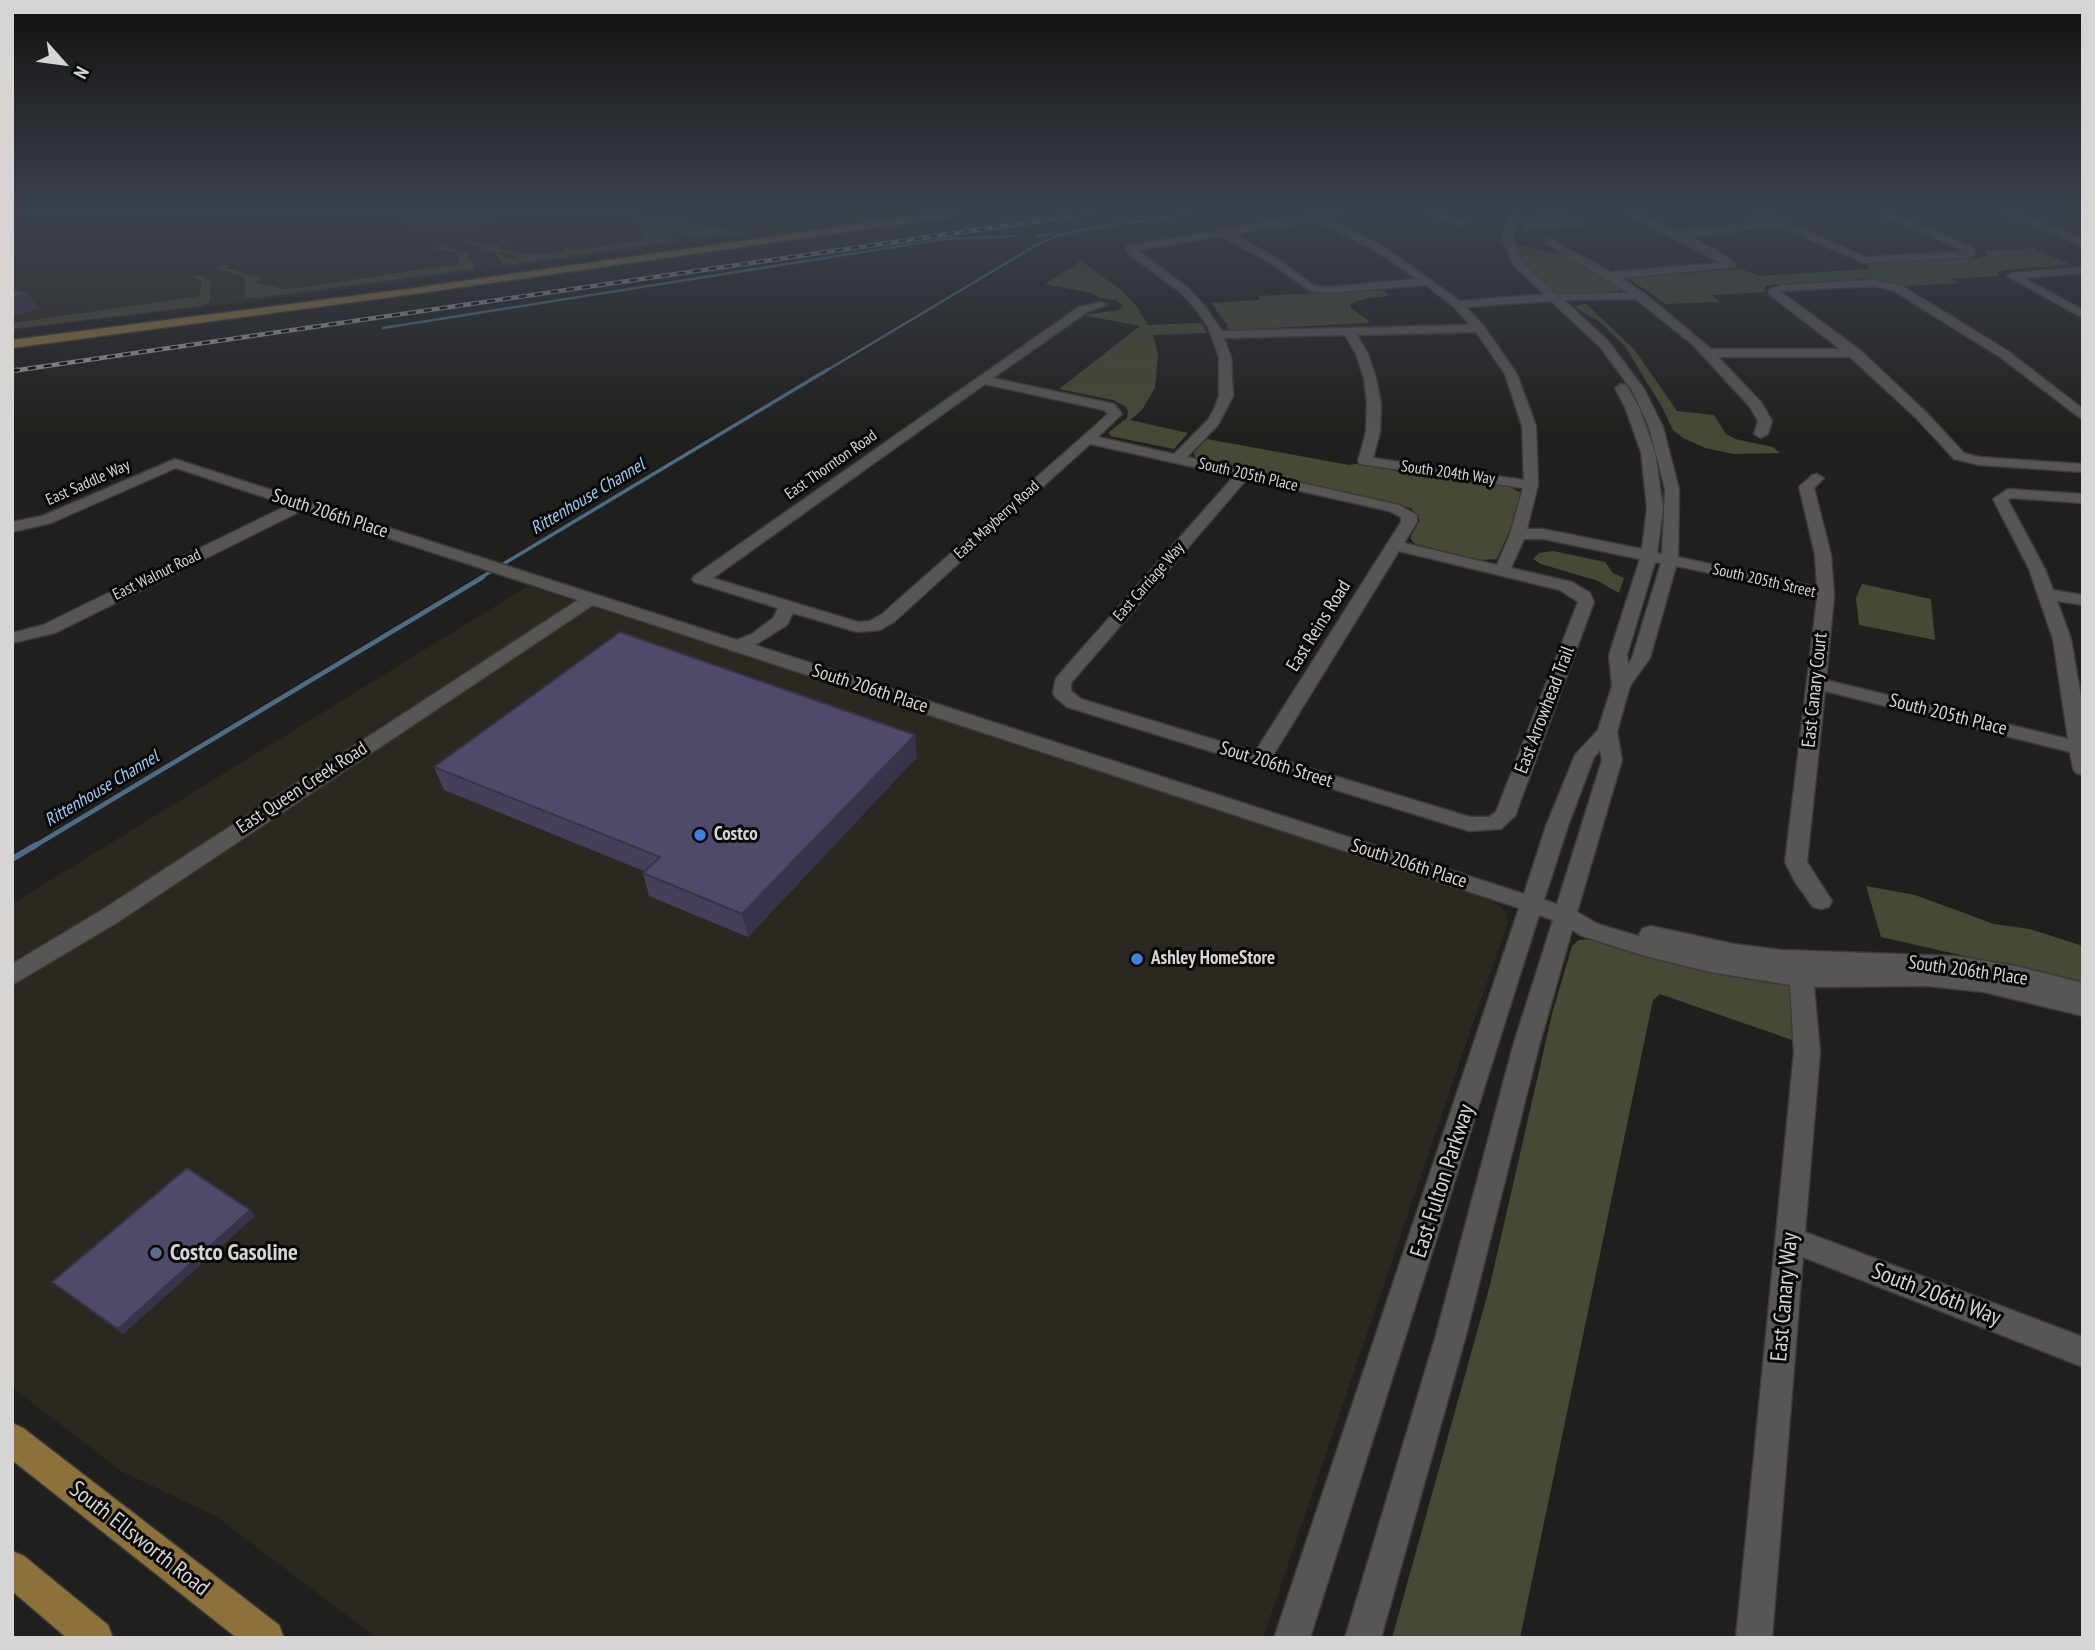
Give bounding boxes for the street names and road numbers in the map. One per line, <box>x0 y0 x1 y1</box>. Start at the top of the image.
street label: East Thornton Road <box>781 426 881 504</box>
street label: South 205th Place <box>1196 454 1300 496</box>
street label: East Saddle Way <box>43 456 133 510</box>
street label: South 204th Way <box>1400 457 1496 489</box>
street label: East Mayberry Road <box>950 477 1044 563</box>
street label: South 206th Place <box>269 485 391 543</box>
street label: East Carriage Way <box>1110 539 1188 625</box>
street label: East Walnut Road <box>110 545 204 605</box>
street label: South 205th Street <box>1711 560 1817 602</box>
street label: East Reins Road <box>1282 576 1356 676</box>
street label: East Canary Court <box>1798 631 1832 749</box>
street label: East Arrowhead Trail <box>1510 643 1580 777</box>
street label: South 206th Place <box>809 660 931 718</box>
street label: South 205th Place <box>1887 689 2009 741</box>
street label: East Queen Creek Road <box>232 737 372 839</box>
street label: Sout 206th Street <box>1217 737 1335 793</box>
street label: South 206th Place <box>1348 835 1470 893</box>
street label: South 206th Place <box>1907 951 2029 991</box>
street label: East Fulton Parkway <box>1405 1101 1481 1261</box>
street label: East Canary Way <box>1766 1231 1804 1363</box>
street label: South 206th Way <box>1868 1258 2004 1332</box>
street label: South Ellsworth Road <box>63 1476 215 1602</box>

